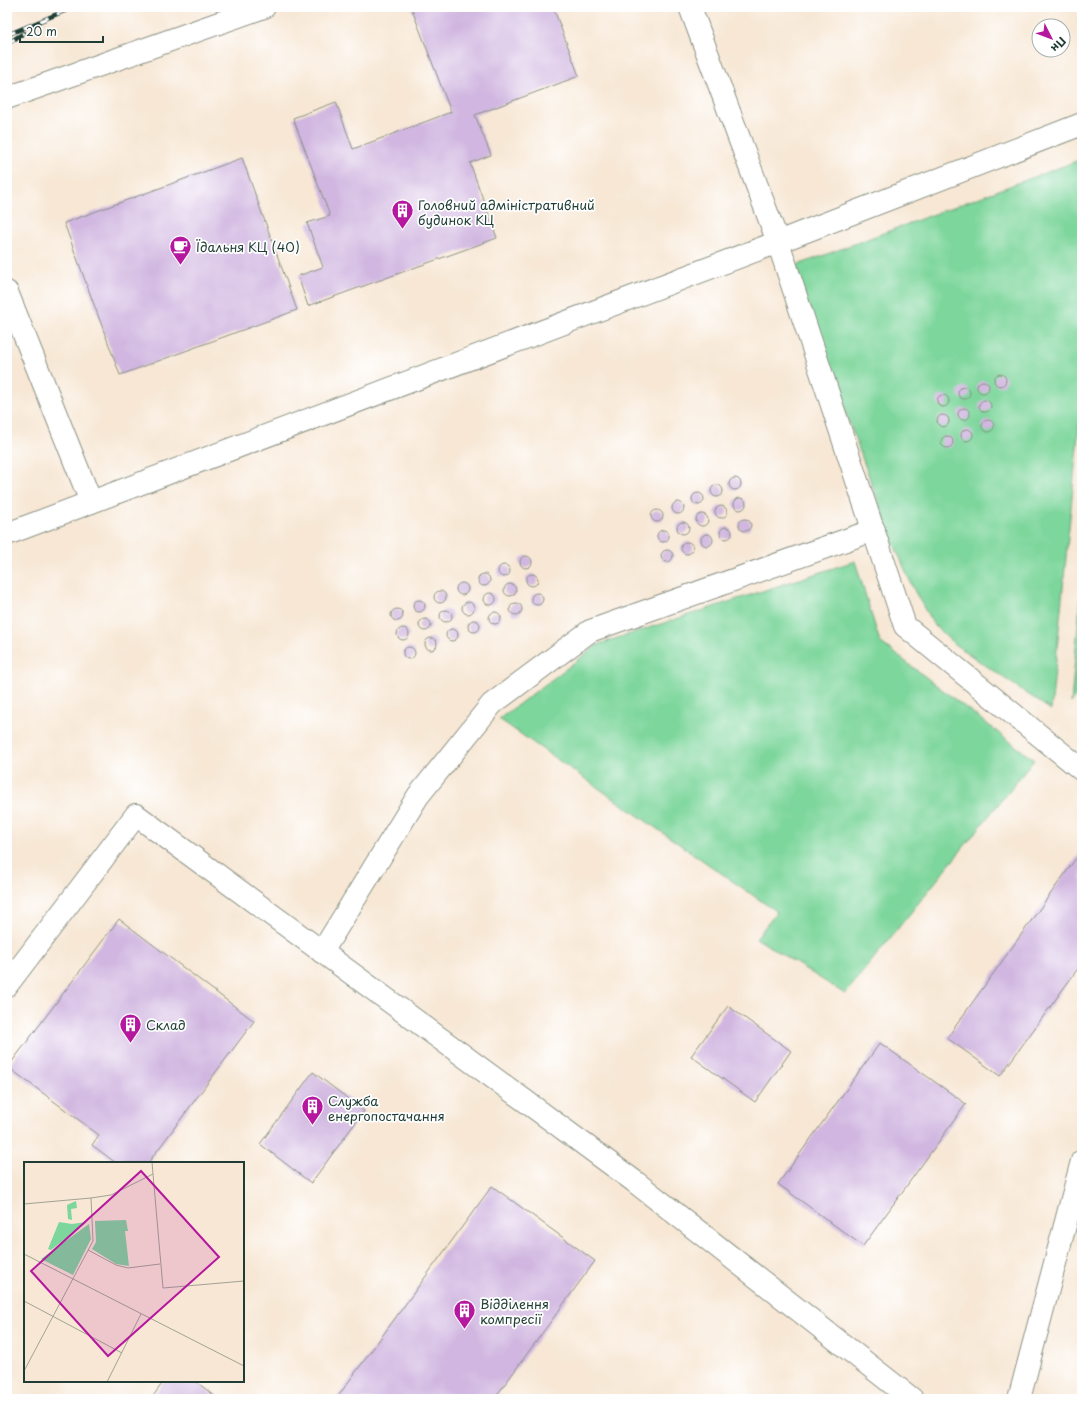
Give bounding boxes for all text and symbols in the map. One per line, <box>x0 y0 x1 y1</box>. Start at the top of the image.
scale bar <box>20 18 103 44</box>
north arrow <box>1031 18 1071 58</box>
text: 20 m <box>26 22 57 40</box>
text: Пн <box>1047 33 1070 57</box>
place label: Головний адміністративний будинок КЦ <box>418 195 595 229</box>
building icon: Головний адміністративний будинок КЦ <box>389 198 415 231</box>
cafe icon: Їдальня КЦ (40) <box>168 233 194 266</box>
place label: Їдальня КЦ (40) <box>196 237 300 256</box>
building icon: Склад <box>118 1011 144 1044</box>
place label: Склад <box>146 1015 186 1034</box>
place label: Служба енергопостачання <box>328 1091 445 1125</box>
building icon: Служба енергопостачання <box>299 1094 325 1127</box>
inset map <box>24 1162 244 1382</box>
place label: Відділення компресії <box>480 1294 549 1328</box>
building icon: Відділення компресії <box>452 1297 478 1330</box>

